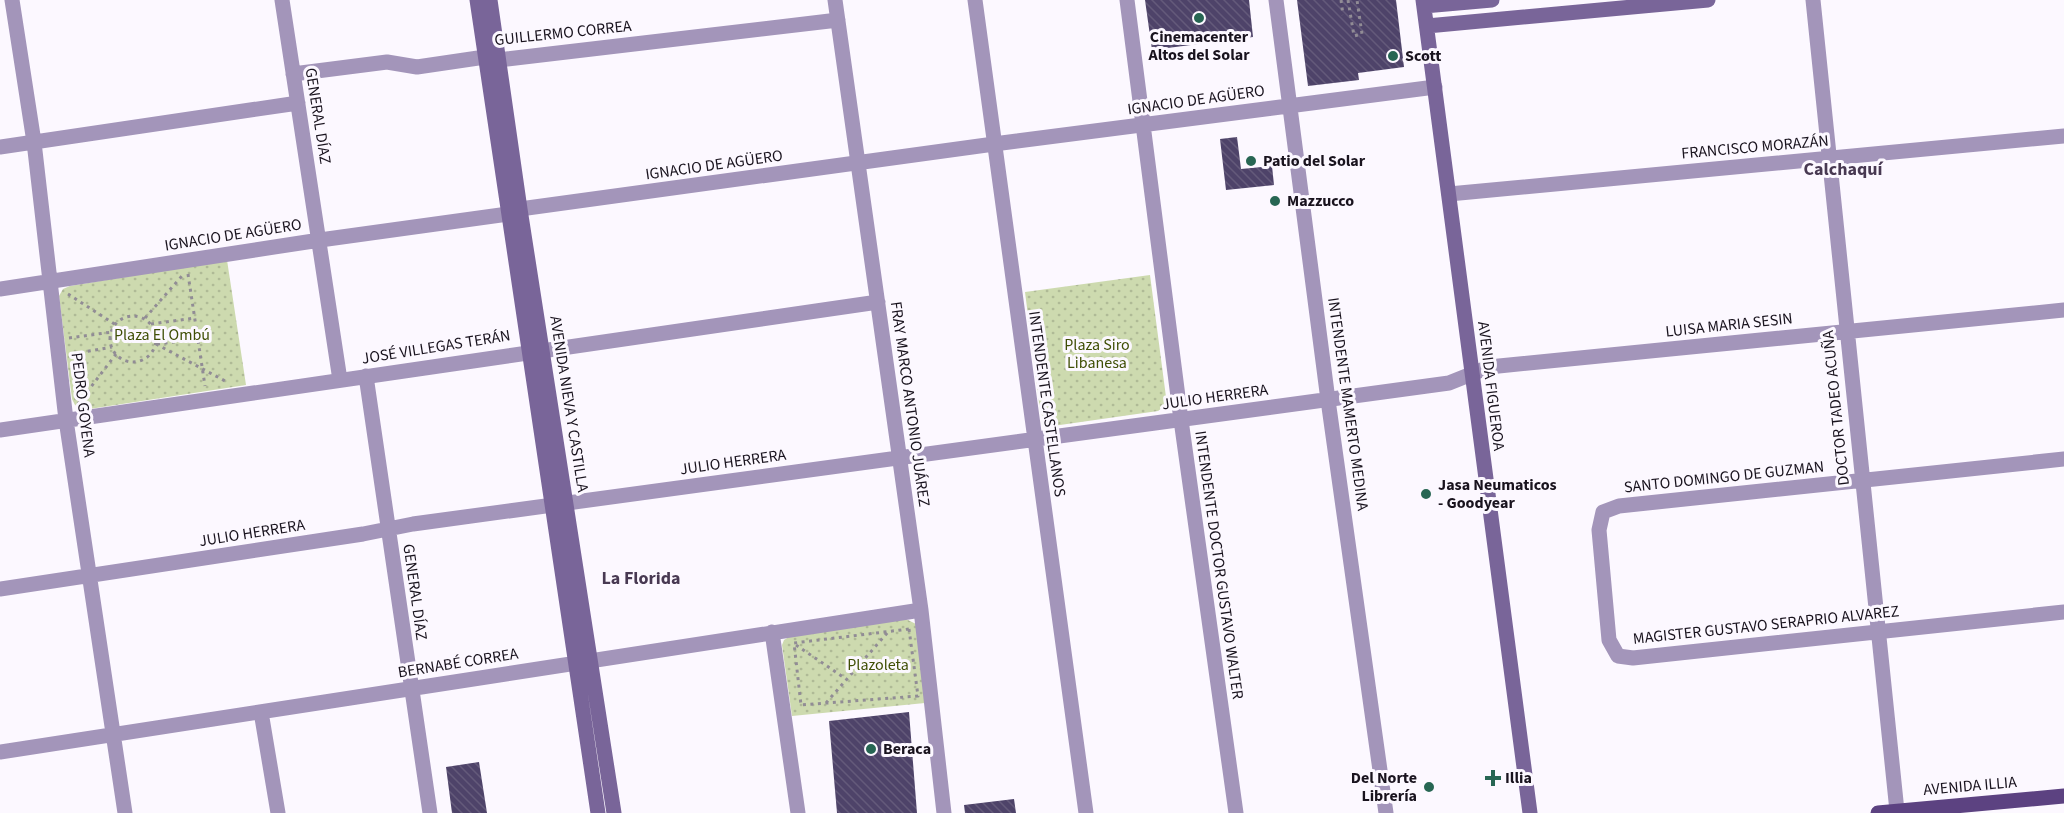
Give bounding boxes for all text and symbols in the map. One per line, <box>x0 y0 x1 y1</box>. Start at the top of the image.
marker: Cinemacenter Altos del Solar <box>1192 11 1206 25</box>
street label: GUILLERMO CORREA <box>493 15 633 51</box>
place label: Cinemacenter Altos del Solar <box>1147 26 1250 66</box>
place label: Scott <box>1405 45 1441 67</box>
marker: Scott <box>1386 49 1400 63</box>
street label: GENERAL DÍAZ <box>300 66 336 166</box>
street label: IGNACIO DE AGÜERO <box>1126 79 1266 121</box>
street label: FRANCISCO MORAZÁN <box>1680 130 1830 164</box>
street label: IGNACIO DE AGÜERO <box>644 144 784 186</box>
place label: Patio del Solar <box>1263 150 1366 172</box>
marker: Patio del Solar <box>1244 154 1258 168</box>
district label: Calchaquí <box>1804 157 1883 182</box>
place label: Mazzucco <box>1287 190 1354 212</box>
marker: Mazzucco <box>1268 194 1282 208</box>
street label: IGNACIO DE AGÜERO <box>163 213 303 257</box>
street label: INTENDENTE MAMERTO MEDINA <box>1322 296 1374 512</box>
street label: FRAY MARCO ANTONIO JUÁREZ <box>885 300 935 508</box>
street label: LUISA MARIA SESIN <box>1664 307 1794 343</box>
street label: INTENDENTE CASTELLANOS <box>1023 310 1071 498</box>
street label: AVENIDA NIEVA Y CASTILLA <box>544 314 594 494</box>
street label: AVENIDA FIGUEROA <box>1472 320 1510 452</box>
park label: Plaza El Ombú <box>114 324 210 346</box>
street label: JOSÉ VILLEGAS TERÁN <box>360 324 512 370</box>
street label: DOCTOR TADEO ACUÑA <box>1817 329 1855 487</box>
park label: Plaza Siro Libanesa <box>1064 334 1130 374</box>
street label: PEDRO GOYENA <box>66 351 100 459</box>
street label: JULIO HERRERA <box>1160 379 1270 415</box>
street label: INTENDENTE DOCTOR GUSTAVO WALTER <box>1189 429 1249 701</box>
street label: JULIO HERRERA <box>678 444 788 480</box>
street label: SANTO DOMINGO DE GUZMAN <box>1623 456 1825 498</box>
place label: Jasa Neumaticos - Goodyear <box>1438 474 1557 514</box>
marker: Jasa Neumaticos - Goodyear <box>1419 487 1433 501</box>
street label: JULIO HERRERA <box>197 514 307 552</box>
street label: GENERAL DÍAZ <box>397 542 433 642</box>
district label: La Florida <box>602 566 680 591</box>
street label: MAGISTER GUSTAVO SERAPRIO ALVAREZ <box>1632 600 1900 650</box>
street label: BERNABÉ CORREA <box>396 643 520 683</box>
park label: Plazoleta <box>847 654 909 676</box>
place label: Beraca <box>883 738 931 760</box>
marker: Beraca <box>864 742 878 756</box>
place label: Del Norte Librería <box>1351 767 1417 807</box>
place label: Illia <box>1505 767 1532 789</box>
marker: Illia <box>1486 771 1500 785</box>
street label: AVENIDA ILLIA <box>1922 771 2018 801</box>
marker: Del Norte Librería <box>1422 780 1436 794</box>

